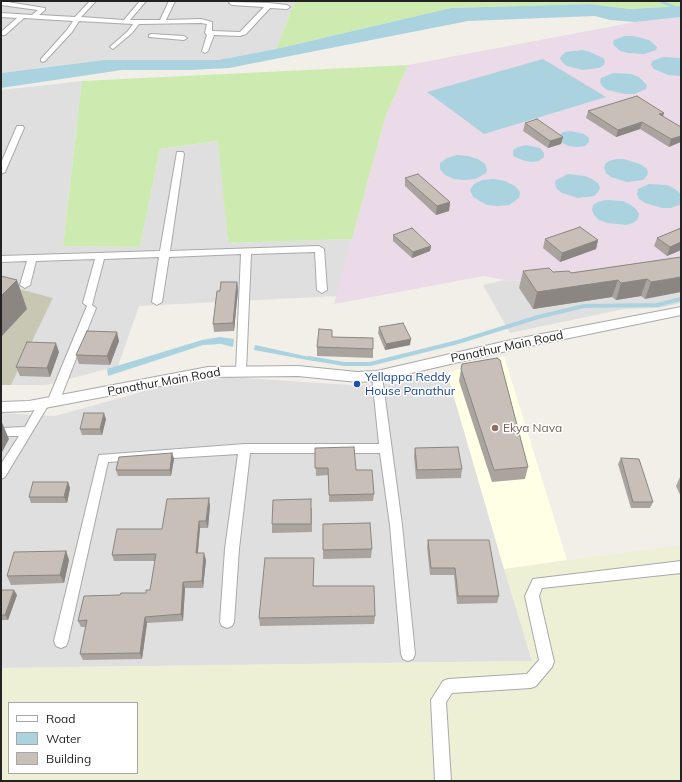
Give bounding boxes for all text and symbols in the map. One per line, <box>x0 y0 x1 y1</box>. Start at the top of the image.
street label: Panathur Main Road <box>449 328 565 366</box>
street label: Panathur Main Road <box>106 365 222 399</box>
place label: Yellappa Reddy House Panathur <box>365 370 455 398</box>
marker: Yellappa Reddy House Panathur <box>352 379 362 389</box>
place label: Ekya Nava <box>503 421 562 435</box>
marker: Ekya Nava <box>490 423 500 433</box>
legend <box>8 702 138 774</box>
text: Road <box>46 711 75 726</box>
text: Water <box>46 731 81 746</box>
text: Building <box>46 751 91 766</box>

